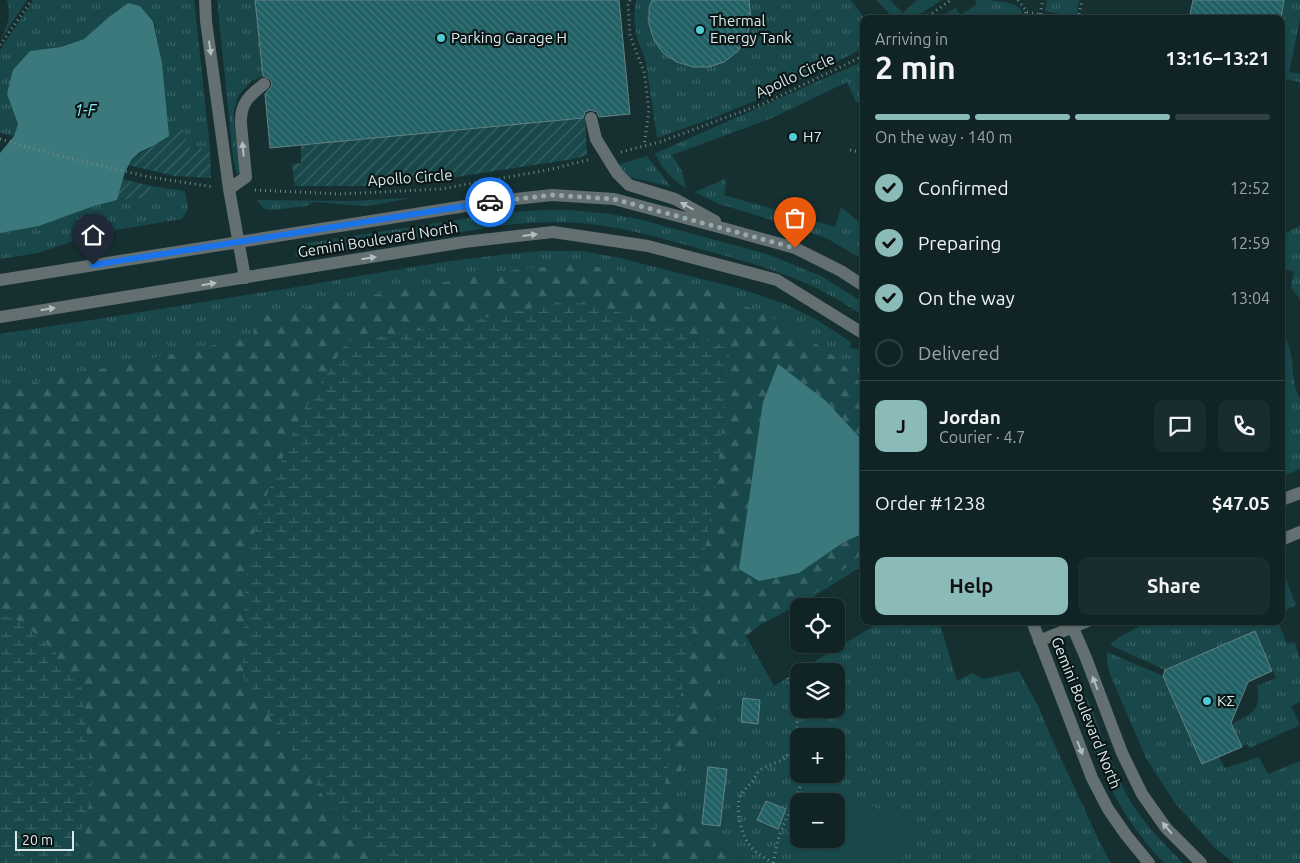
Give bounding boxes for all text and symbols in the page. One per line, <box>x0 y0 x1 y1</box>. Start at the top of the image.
place label: Thermal Energy Tank <box>710 12 792 46</box>
marker: Thermal Energy Tank <box>694 24 706 36</box>
place label: Parking Garage H <box>451 29 567 46</box>
text: Arriving in <box>875 30 948 48</box>
marker: Parking Garage H <box>435 32 447 44</box>
one-way arrow <box>206 41 214 57</box>
text: 13:16–13:21 <box>1165 47 1270 69</box>
text: 2 min <box>875 49 956 85</box>
street label: Apollo Circle <box>753 50 837 101</box>
water label: 1-F <box>74 101 98 119</box>
place label: H7 <box>803 128 822 145</box>
text: On the way · 140 m <box>875 128 1012 146</box>
marker: H7 <box>787 131 799 143</box>
one-way arrow <box>239 141 247 157</box>
street label: Apollo Circle <box>367 166 453 189</box>
icon: check <box>875 174 903 202</box>
courier <box>465 177 515 227</box>
text: Confirmed <box>918 177 1009 199</box>
text: 12:52 <box>1230 179 1270 197</box>
icon: car <box>476 188 504 216</box>
pin <box>774 197 816 248</box>
one-way arrow <box>681 201 694 210</box>
icon: bag <box>781 204 809 232</box>
pin <box>72 214 114 265</box>
street label: Gemini Boulevard North <box>297 218 459 261</box>
icon: home <box>79 221 107 249</box>
icon: check <box>875 229 903 257</box>
one-way arrow <box>522 231 538 239</box>
text: Preparing <box>918 232 1002 254</box>
text: 12:59 <box>1230 234 1270 252</box>
one-way arrow <box>361 253 377 261</box>
one-way arrow <box>201 279 217 287</box>
icon: check <box>875 284 903 312</box>
text: On the way <box>918 287 1015 309</box>
text: 13:04 <box>1230 289 1270 307</box>
one-way arrow <box>41 305 57 313</box>
text: Delivered <box>918 342 1000 364</box>
button: chat <box>1154 400 1206 452</box>
button: phone <box>1218 400 1270 452</box>
text: Jordan <box>939 406 1001 428</box>
text: J <box>896 415 906 437</box>
text: Courier · 4.7 <box>939 428 1025 446</box>
text: Order #1238 <box>875 492 985 514</box>
text: $47.05 <box>1212 492 1270 514</box>
button: Help <box>875 557 1068 615</box>
button: Share <box>1078 557 1270 615</box>
map controls <box>790 598 845 848</box>
button: locate <box>790 598 845 653</box>
street label: Gemini Boulevard North <box>1048 634 1125 791</box>
button: layers <box>790 663 845 718</box>
one-way arrow <box>1091 676 1099 690</box>
place label: ΚΣ <box>1217 692 1235 709</box>
marker: ΚΣ <box>1201 695 1213 707</box>
button: + <box>790 728 845 783</box>
one-way arrow <box>1077 741 1084 756</box>
button: − <box>790 793 845 848</box>
one-way arrow <box>1161 822 1173 834</box>
scale bar <box>15 828 74 851</box>
text: 20 m <box>22 832 53 848</box>

